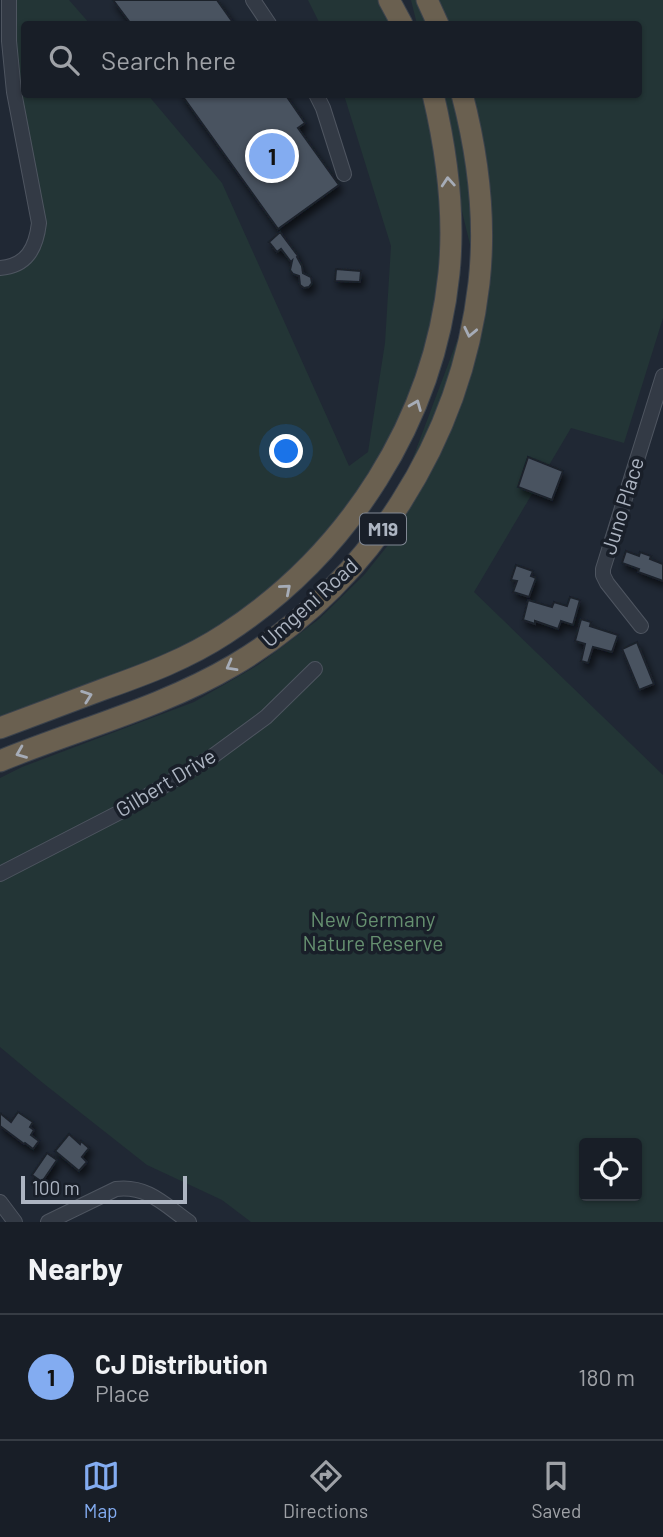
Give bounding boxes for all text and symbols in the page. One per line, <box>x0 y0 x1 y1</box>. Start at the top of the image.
search box <box>21 21 642 98</box>
icon: search <box>45 41 83 79</box>
text: Search here <box>101 44 236 75</box>
pin: 1 <box>249 130 295 182</box>
one-way arrow <box>441 176 456 187</box>
one-way arrow <box>464 326 479 338</box>
one-way arrow <box>407 399 421 411</box>
your location <box>269 434 303 468</box>
street label: Juno Place <box>595 454 648 557</box>
road number: M19 <box>360 514 406 544</box>
street label: Umgeni Road <box>256 552 362 652</box>
one-way arrow <box>277 584 290 597</box>
one-way arrow <box>226 658 239 671</box>
one-way arrow <box>80 690 92 704</box>
street label: Gilbert Drive <box>111 742 220 821</box>
one-way arrow <box>16 744 28 758</box>
park label: New Germany Nature Reserve <box>303 906 443 955</box>
map controls <box>579 1138 642 1201</box>
button: locate <box>579 1138 642 1201</box>
scale bar <box>21 1173 187 1205</box>
text: 100 m <box>32 1176 80 1199</box>
text: Nearby <box>28 1250 123 1286</box>
text: CJ Distribution <box>95 1348 268 1379</box>
text: 1 <box>47 1363 55 1391</box>
text: 180 m <box>578 1363 635 1391</box>
text: Place <box>95 1379 150 1407</box>
tab: Map <box>82 1457 120 1522</box>
tab: Directions <box>283 1457 368 1522</box>
tab: Saved <box>531 1457 581 1522</box>

